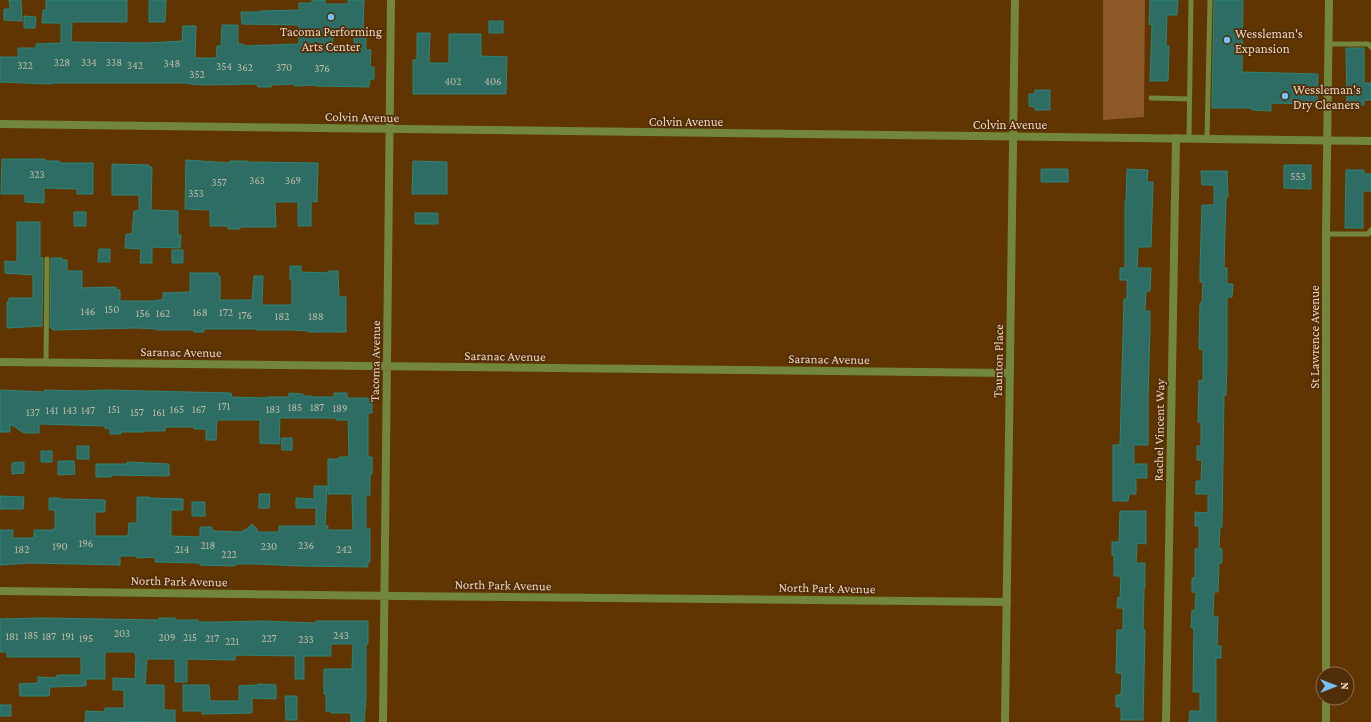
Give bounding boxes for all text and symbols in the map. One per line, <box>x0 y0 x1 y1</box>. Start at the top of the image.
marker: Tacoma Performing Arts Center <box>326 12 336 22</box>
place label: Tacoma Performing Arts Center <box>280 24 383 54</box>
place label: Wessleman's Expansion <box>1235 26 1303 56</box>
marker: Wessleman's Expansion <box>1222 35 1232 45</box>
house number: 328 <box>54 56 70 68</box>
house number: 334 <box>81 56 97 68</box>
house number: 338 <box>106 56 122 68</box>
house number: 348 <box>164 57 180 69</box>
house number: 322 <box>17 59 33 71</box>
house number: 342 <box>127 59 143 71</box>
house number: 354 <box>216 60 232 72</box>
house number: 362 <box>237 61 253 73</box>
house number: 370 <box>276 61 292 73</box>
house number: 376 <box>314 62 330 74</box>
house number: 352 <box>189 68 205 80</box>
house number: 402 <box>445 75 461 87</box>
house number: 406 <box>484 75 502 87</box>
place label: Wessleman's Dry Cleaners <box>1293 82 1361 112</box>
marker: Wessleman's Dry Cleaners <box>1280 91 1290 101</box>
street label: Colvin Avenue <box>325 109 400 125</box>
street label: Colvin Avenue <box>649 114 724 129</box>
street label: Colvin Avenue <box>973 117 1048 132</box>
house number: 323 <box>29 168 45 180</box>
house number: 553 <box>1290 170 1306 182</box>
house number: 363 <box>249 174 265 186</box>
house number: 369 <box>285 174 301 186</box>
house number: 357 <box>211 176 227 188</box>
house number: 353 <box>188 187 204 199</box>
street label: St Lawrence Avenue <box>1307 285 1322 389</box>
house number: 150 <box>104 303 120 315</box>
house number: 146 <box>81 305 95 317</box>
house number: 168 <box>192 306 208 318</box>
house number: 172 <box>219 306 233 318</box>
house number: 156 <box>136 307 150 319</box>
house number: 162 <box>156 307 170 319</box>
house number: 176 <box>238 309 252 321</box>
house number: 182 <box>275 310 289 322</box>
house number: 188 <box>308 310 324 322</box>
street label: Tacoma Avenue <box>367 320 383 402</box>
street label: Taunton Place <box>990 324 1006 398</box>
street label: Saranac Avenue <box>140 344 222 360</box>
street label: Saranac Avenue <box>464 348 546 364</box>
street label: Saranac Avenue <box>788 351 870 367</box>
street label: Rachel Vincent Way <box>1151 378 1167 481</box>
house number: 171 <box>218 400 231 412</box>
house number: 185 <box>288 401 302 413</box>
house number: 187 <box>310 401 324 413</box>
house number: 189 <box>332 402 348 414</box>
house number: 151 <box>108 403 121 415</box>
house number: 165 <box>170 403 184 415</box>
house number: 167 <box>192 403 206 415</box>
house number: 183 <box>266 403 280 415</box>
house number: 141 <box>46 404 59 416</box>
house number: 143 <box>63 404 77 416</box>
house number: 147 <box>81 404 95 416</box>
house number: 137 <box>26 406 40 418</box>
house number: 157 <box>130 406 144 418</box>
house number: 161 <box>153 406 166 418</box>
house number: 196 <box>79 537 93 549</box>
house number: 218 <box>201 539 215 551</box>
house number: 236 <box>298 539 314 551</box>
house number: 190 <box>52 540 68 552</box>
house number: 230 <box>261 540 277 552</box>
house number: 182 <box>15 543 29 555</box>
house number: 214 <box>175 543 190 555</box>
house number: 242 <box>336 543 352 555</box>
house number: 222 <box>221 548 237 560</box>
street label: North Park Avenue <box>130 573 228 589</box>
street label: North Park Avenue <box>454 577 552 593</box>
street label: North Park Avenue <box>778 580 876 596</box>
house number: 203 <box>114 627 130 639</box>
house number: 185 <box>24 629 38 641</box>
house number: 243 <box>333 629 349 641</box>
house number: 181 <box>5 630 19 642</box>
house number: 187 <box>42 630 56 642</box>
house number: 191 <box>62 630 75 642</box>
house number: 209 <box>158 631 176 643</box>
house number: 215 <box>183 631 197 643</box>
house number: 195 <box>79 632 93 644</box>
house number: 217 <box>205 632 219 644</box>
house number: 227 <box>261 632 277 644</box>
house number: 233 <box>298 633 314 645</box>
house number: 221 <box>225 635 239 647</box>
north arrow <box>1315 666 1355 706</box>
text: N <box>1339 682 1351 690</box>

